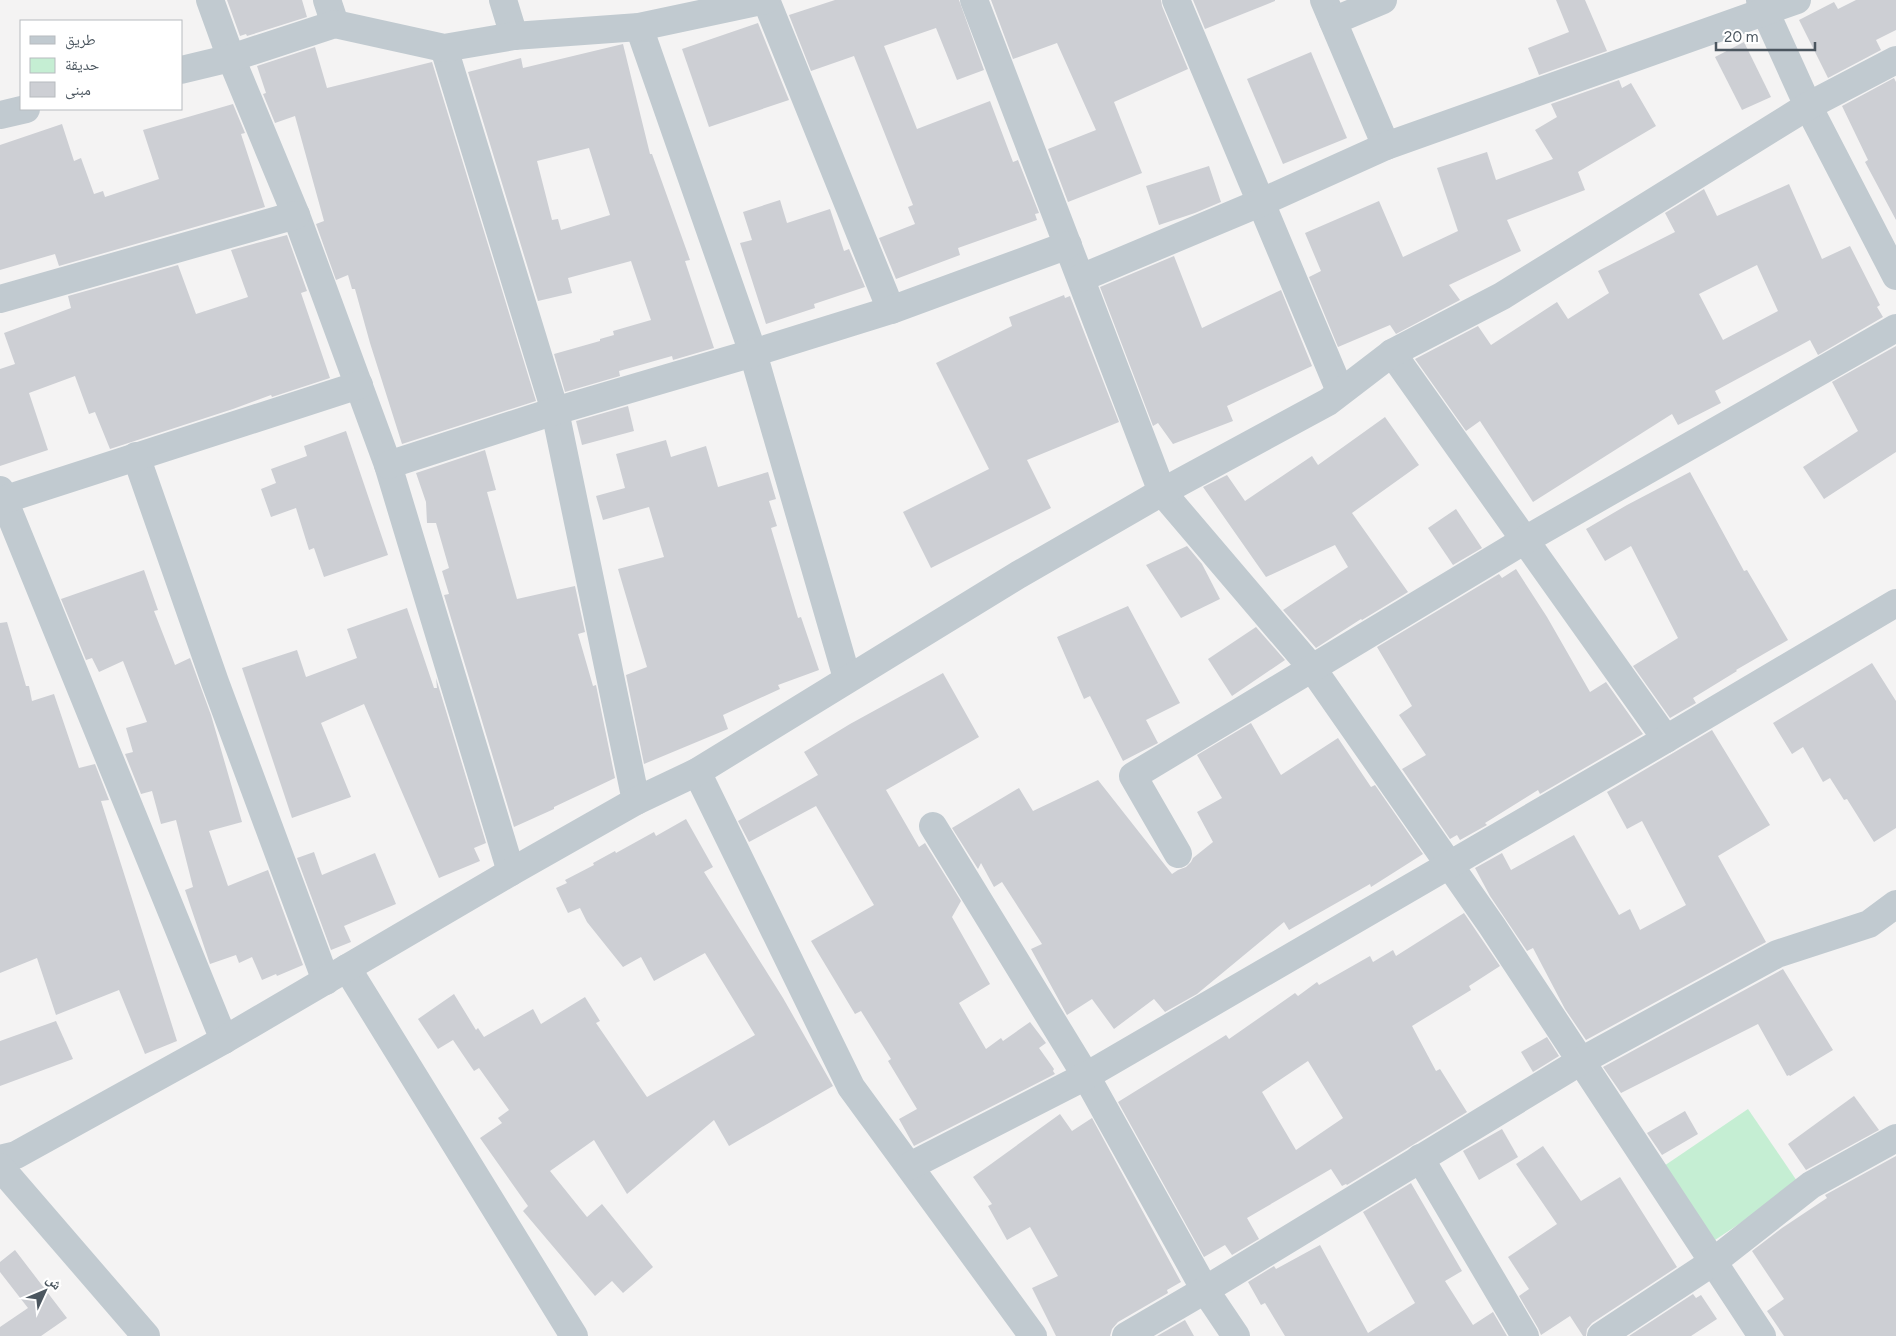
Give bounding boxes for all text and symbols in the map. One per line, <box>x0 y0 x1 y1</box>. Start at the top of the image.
legend <box>20 20 182 110</box>
scale bar <box>1716 20 1815 52</box>
text: 20 m <box>1724 28 1758 46</box>
text: طريق <box>65 31 96 50</box>
text: حديقة <box>65 56 100 74</box>
text: مبنى <box>65 81 91 100</box>
north arrow <box>20 1266 70 1316</box>
text: ش <box>43 1271 65 1294</box>

